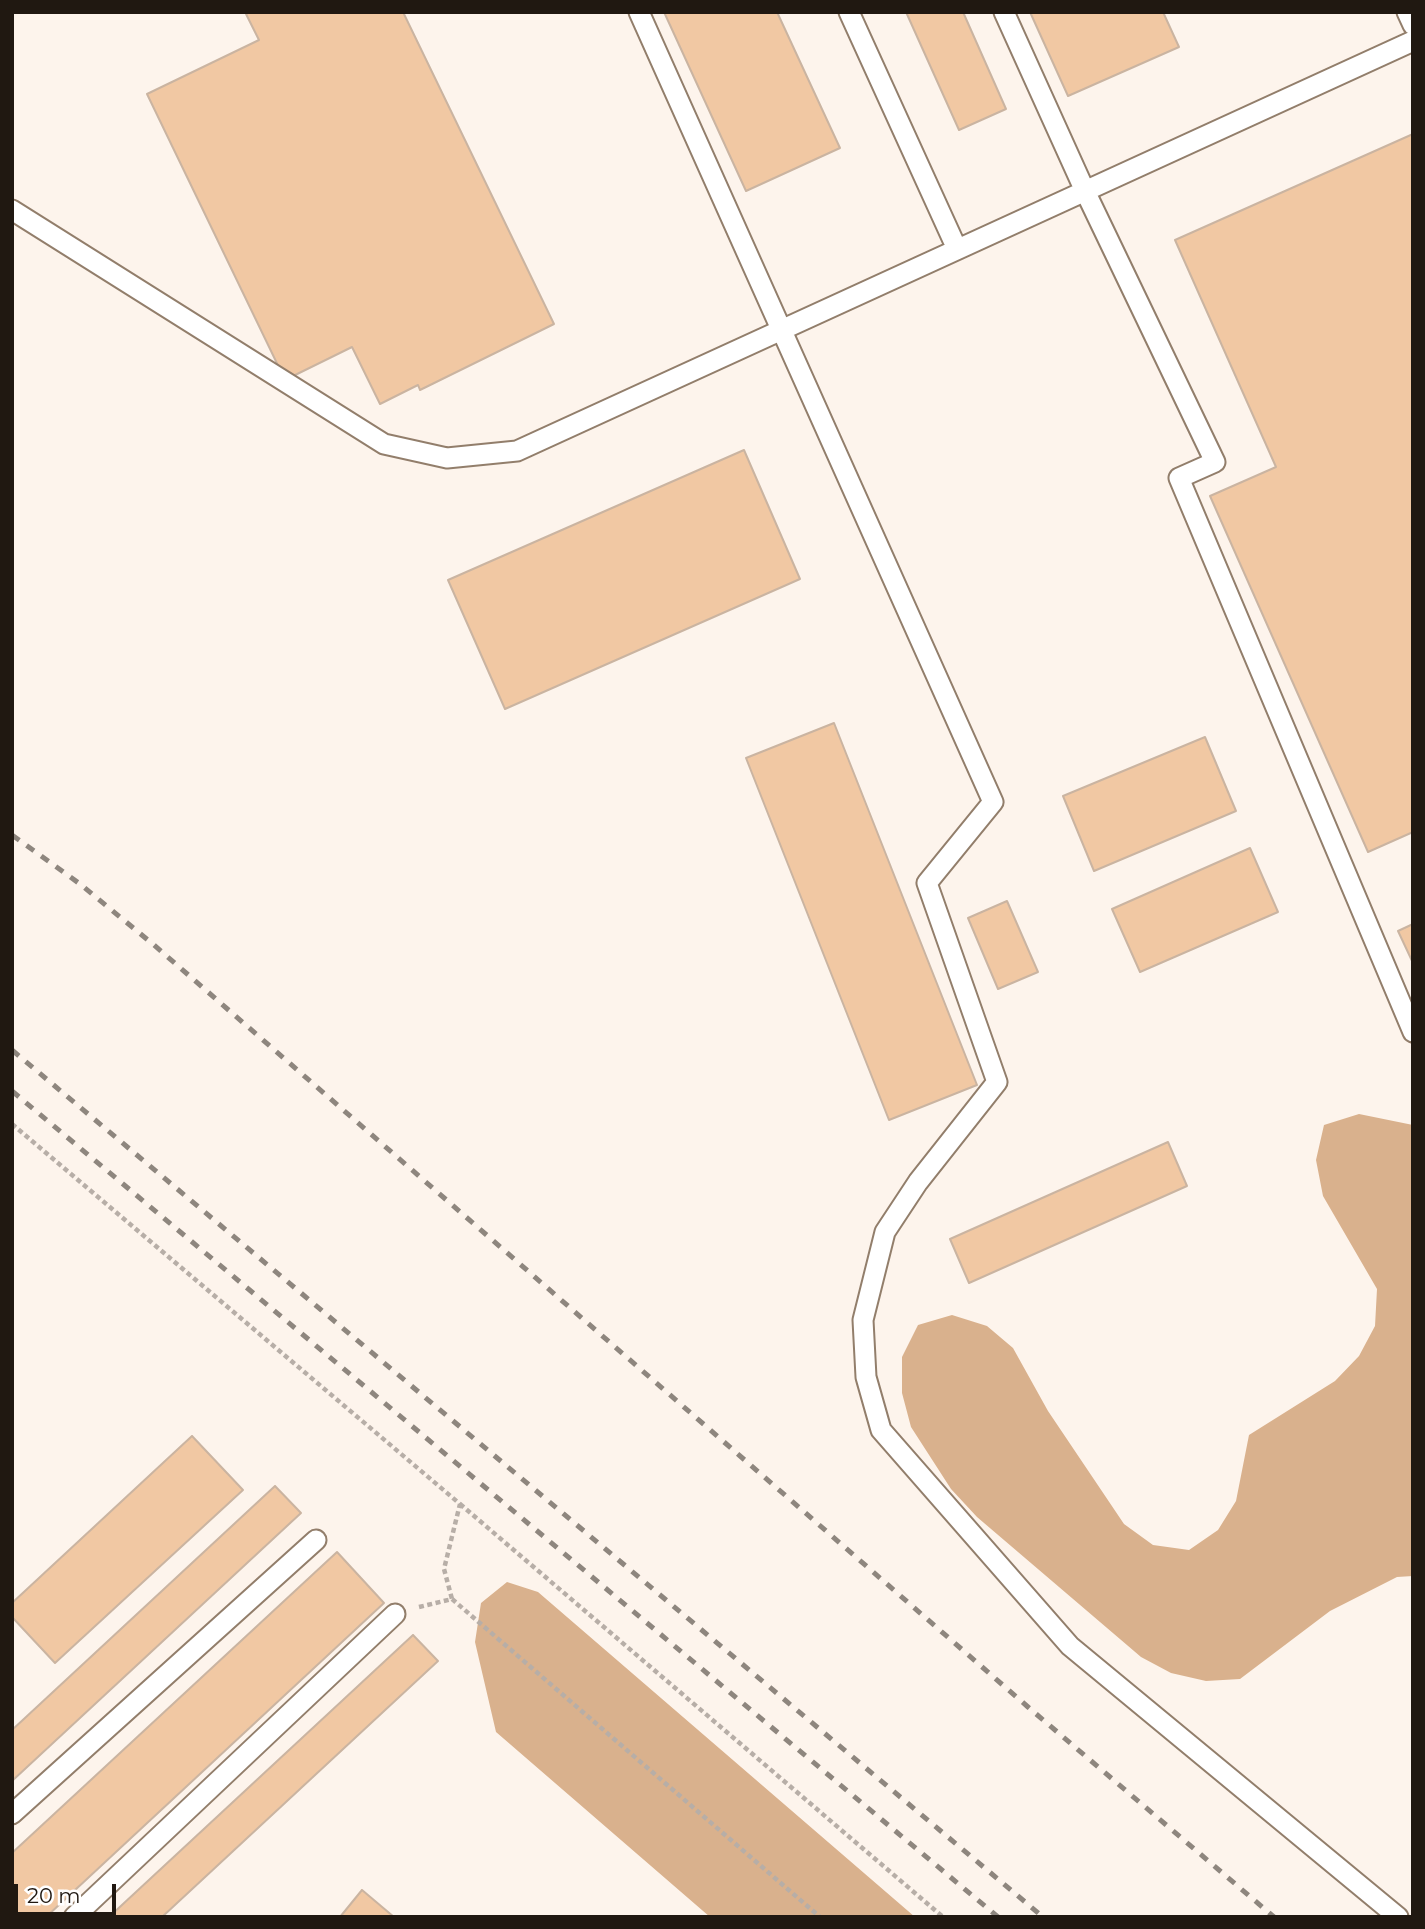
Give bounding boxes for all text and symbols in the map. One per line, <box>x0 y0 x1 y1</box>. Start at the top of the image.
scale bar <box>18 1870 119 1914</box>
text: 20 m <box>27 1883 81 1908</box>

